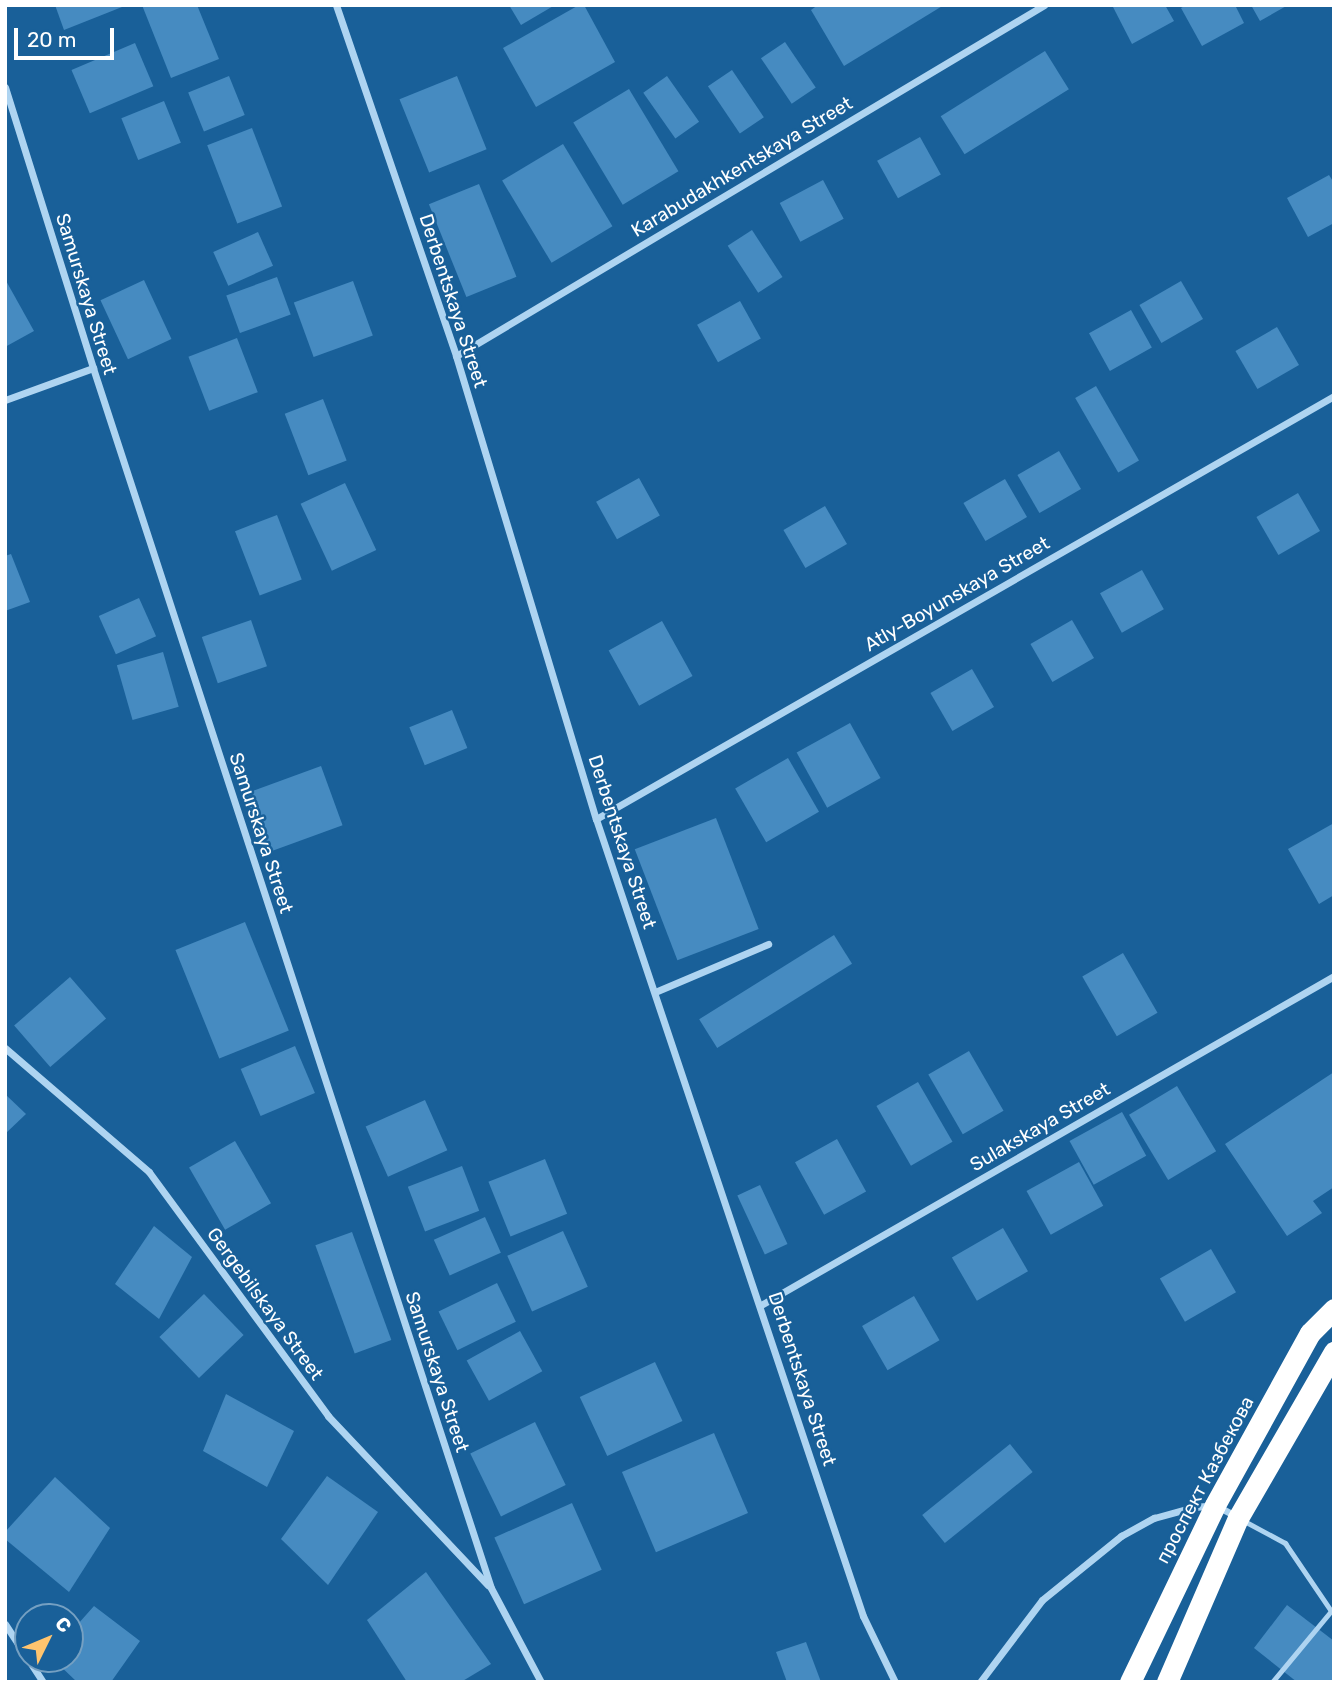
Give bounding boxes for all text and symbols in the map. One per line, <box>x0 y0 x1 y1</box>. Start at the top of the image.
scale bar <box>18 14 117 58</box>
text: 20 m <box>27 27 76 52</box>
street label: Karabudakhkentskaya Street <box>627 92 857 242</box>
street label: Samurskaya Street <box>51 211 121 377</box>
street label: Derbentskaya Street <box>414 211 492 391</box>
street label: Atly-Boyunskaya Street <box>860 532 1054 656</box>
street label: Samurskaya Street <box>224 750 298 916</box>
street label: Derbentskaya Street <box>583 752 661 932</box>
street label: Sulakskaya Street <box>966 1078 1114 1176</box>
street label: Gergebilskaya Street <box>202 1223 328 1385</box>
street label: Samurskaya Street <box>400 1289 474 1455</box>
street label: Derbentskaya Street <box>763 1289 841 1469</box>
street label: проспект Казбекова <box>1151 1392 1259 1568</box>
north arrow <box>14 1603 84 1673</box>
text: С <box>50 1612 76 1637</box>

